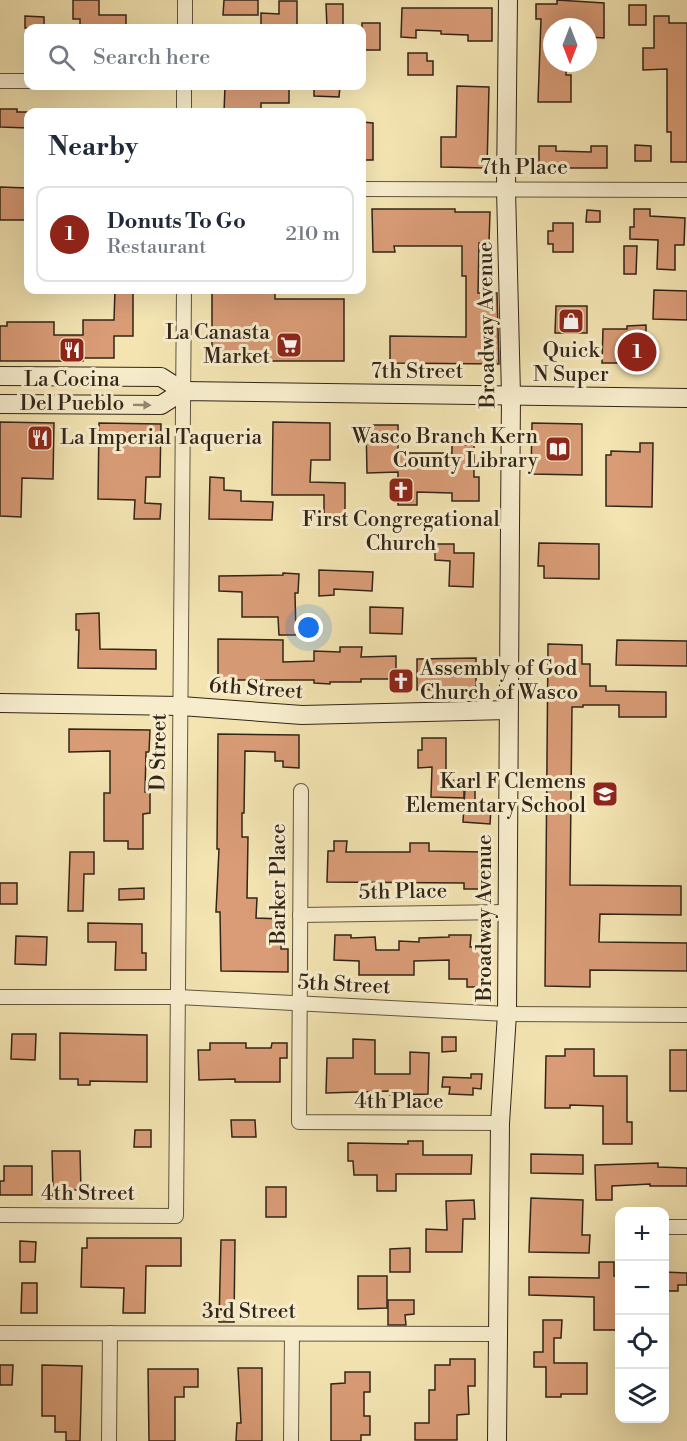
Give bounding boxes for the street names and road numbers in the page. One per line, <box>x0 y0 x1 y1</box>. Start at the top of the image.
street label: 7th Place <box>480 155 568 181</box>
street label: Broadway Avenue <box>473 241 501 410</box>
street label: 7th Street <box>371 359 464 385</box>
street label: 6th Street <box>208 673 304 705</box>
street label: D Street <box>145 712 173 791</box>
street label: Barker Place <box>266 823 292 946</box>
street label: Broadway Avenue <box>472 835 498 1002</box>
street label: 5th Place <box>359 878 447 906</box>
street label: 5th Street <box>297 970 392 1000</box>
street label: 4th Place <box>354 1089 444 1115</box>
street label: 4th Street <box>41 1181 136 1207</box>
street label: 3rd Street <box>202 1299 296 1325</box>

